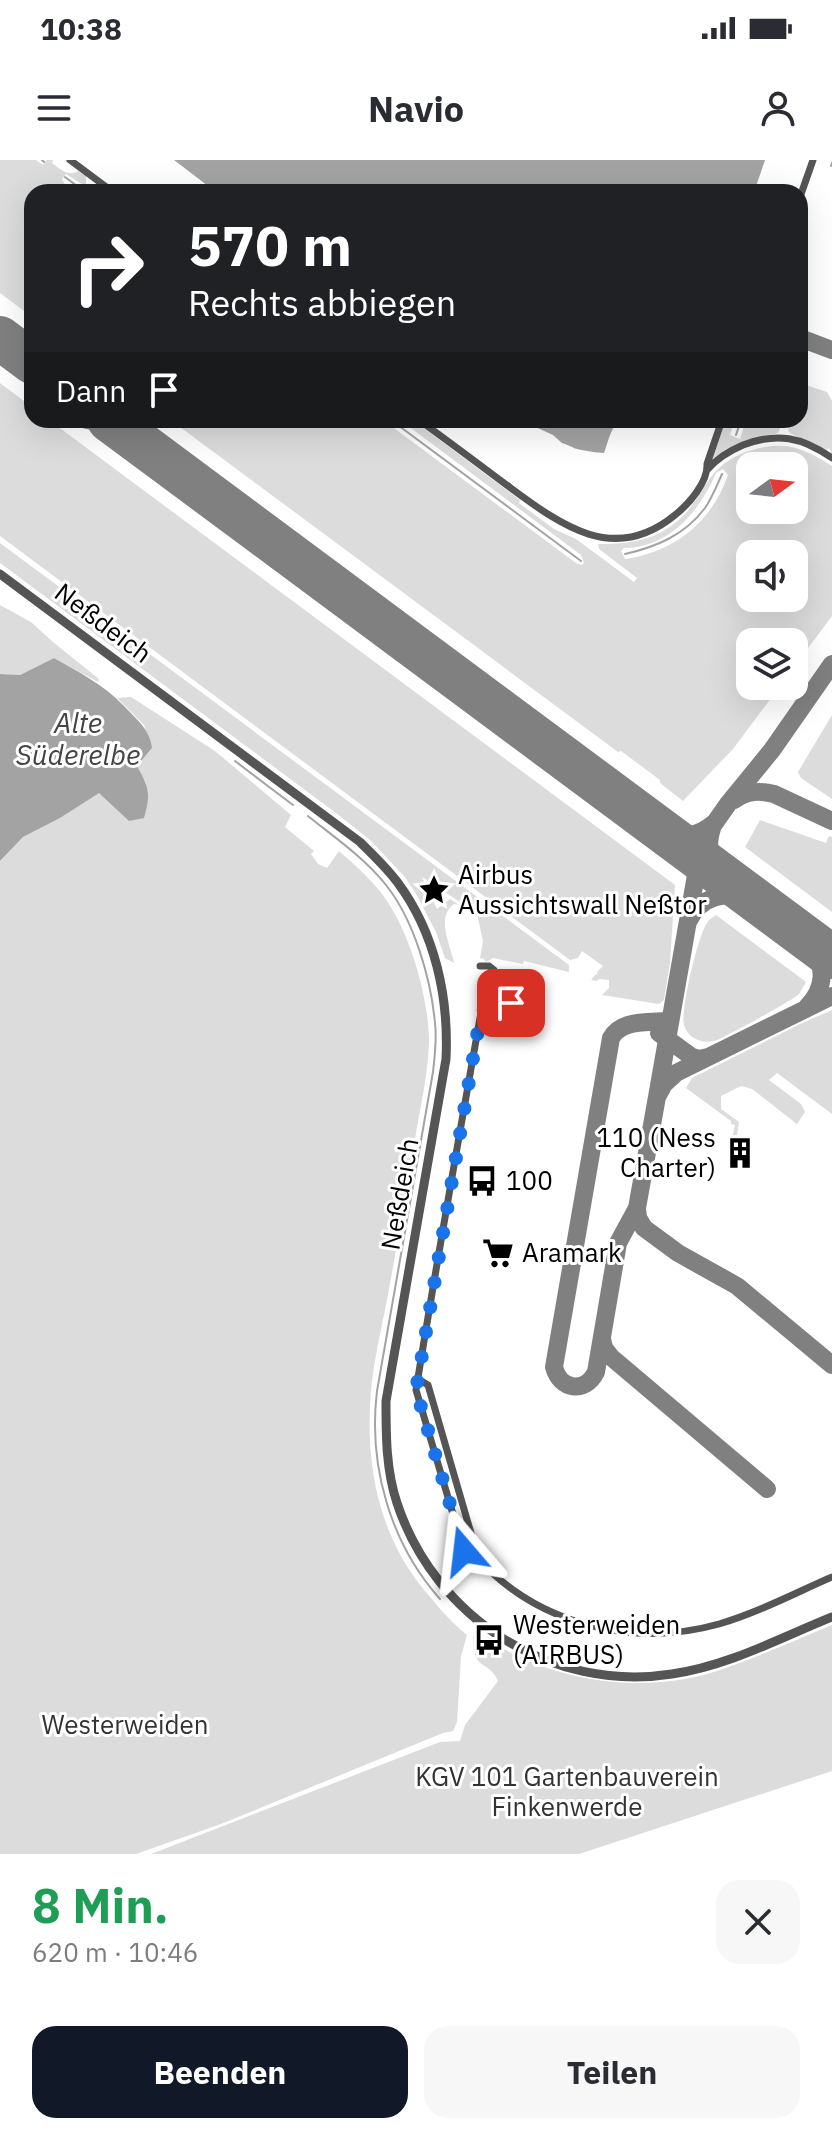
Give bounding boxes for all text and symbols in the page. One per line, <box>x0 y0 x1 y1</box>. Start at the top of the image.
text: 10:38 <box>40 9 122 48</box>
text: Navio <box>368 85 464 132</box>
icon: menu <box>32 86 76 130</box>
icon: person <box>756 86 800 130</box>
text: 570 m <box>188 209 352 281</box>
icon: right <box>56 216 160 320</box>
text: Rechts abbiegen <box>188 279 456 326</box>
icon: arrive <box>142 368 186 412</box>
text: Dann <box>56 371 126 410</box>
north arrow <box>736 452 808 524</box>
map controls <box>736 452 808 700</box>
button: sound <box>736 540 808 612</box>
street label: Neßdeich <box>48 575 159 670</box>
button: layers <box>736 628 808 700</box>
water label: Alte Süderelbe <box>16 704 140 773</box>
place label: Airbus Aussichtswall Neßtor <box>458 857 707 921</box>
place icon: Airbus Aussichtswall Neßtor <box>417 873 451 907</box>
pin <box>477 969 545 1037</box>
icon: arrive <box>489 981 533 1025</box>
place label: 110 (Ness Charter) <box>597 1120 716 1184</box>
street label: Neßdeich <box>372 1135 426 1252</box>
building icon: 110 (Ness Charter) <box>723 1136 757 1170</box>
place label: 100 <box>506 1163 553 1197</box>
bus stop icon: 100 <box>465 1164 499 1198</box>
place label: Aramark <box>522 1235 622 1269</box>
supermarket icon: Aramark <box>481 1236 515 1270</box>
position arrow <box>422 1509 506 1593</box>
place label: Westerweiden (AIRBUS) <box>513 1607 680 1671</box>
bus stop icon: Westerweiden (AIRBUS) <box>472 1623 506 1657</box>
park label: Westerweiden <box>41 1707 209 1741</box>
park label: KGV 101 Gartenbauverein Finkenwerde <box>415 1759 719 1823</box>
text: 8 Min. <box>32 1874 169 1936</box>
button: close <box>716 1880 800 1964</box>
text: 620 m · 10:46 <box>32 1935 198 1969</box>
button: Beenden <box>32 2026 408 2118</box>
button: Teilen <box>424 2026 800 2118</box>

